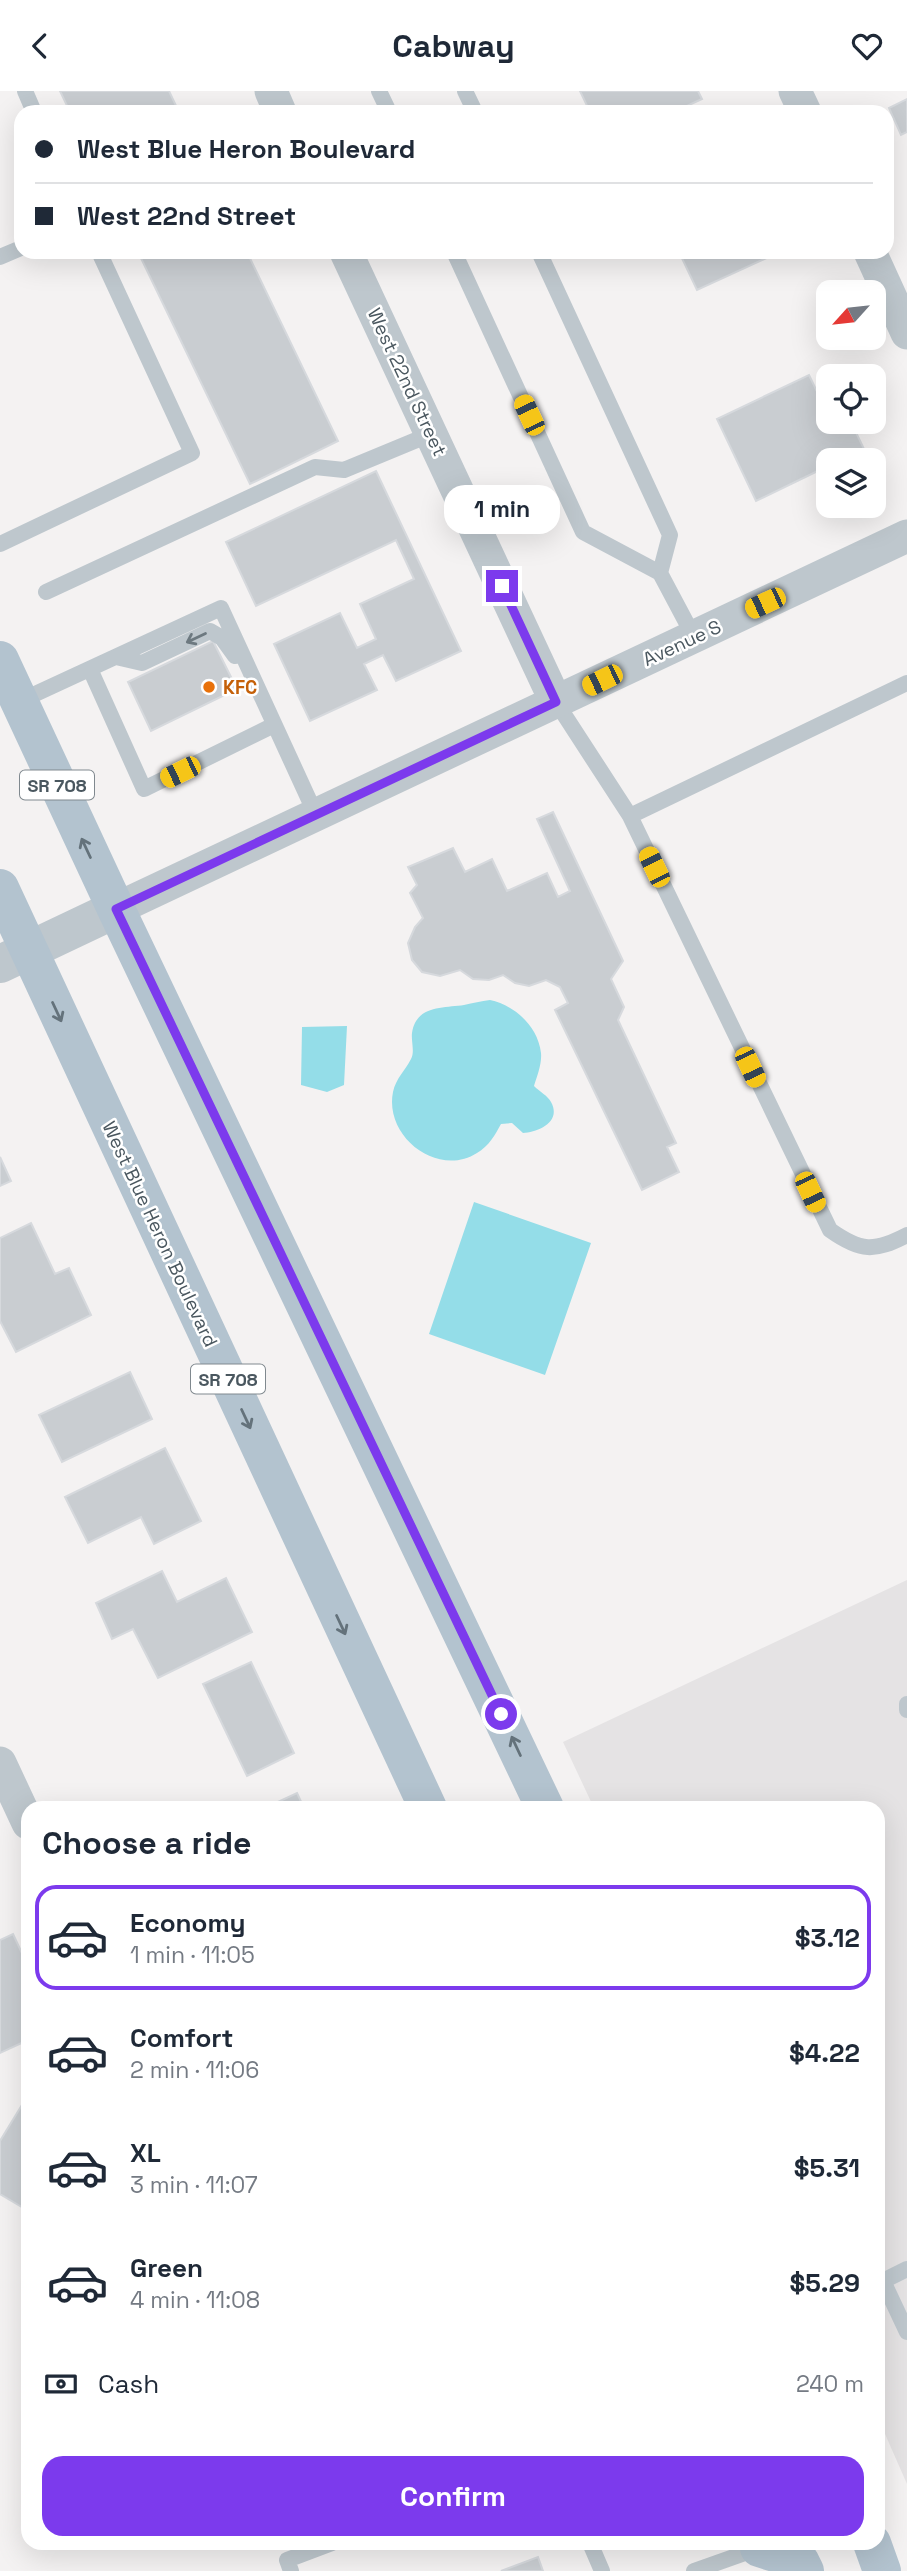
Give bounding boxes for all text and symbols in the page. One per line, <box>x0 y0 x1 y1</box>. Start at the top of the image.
text: Cabway <box>392 26 515 66</box>
icon: back <box>21 27 59 65</box>
icon: heart <box>848 27 886 65</box>
text: West Blue Heron Boulevard <box>77 132 415 166</box>
text: West 22nd Street <box>77 199 296 233</box>
north arrow <box>816 280 886 350</box>
map controls <box>816 280 886 518</box>
street label: West 22nd Street <box>362 304 452 460</box>
button: locate <box>816 364 886 434</box>
car <box>511 392 548 438</box>
button: layers <box>816 448 886 518</box>
callout: 1 min <box>444 484 560 533</box>
text: 1 min <box>474 494 530 524</box>
route end <box>486 570 518 602</box>
car <box>742 585 789 621</box>
street label: Avenue S <box>639 614 725 672</box>
one-way arrow <box>186 632 207 645</box>
car <box>579 661 626 699</box>
place label: KFC <box>223 675 257 700</box>
marker: KFC <box>201 679 217 695</box>
car <box>157 753 204 791</box>
road number: SR 708 <box>20 771 94 799</box>
one-way arrow <box>79 838 93 859</box>
car <box>636 844 673 890</box>
one-way arrow <box>51 1001 65 1022</box>
car <box>732 1044 769 1090</box>
street label: West Blue Heron Boulevard <box>97 1117 223 1351</box>
car <box>792 1169 829 1215</box>
road number: SR 708 <box>191 1365 265 1393</box>
one-way arrow <box>240 1407 253 1429</box>
one-way arrow <box>335 1614 349 1635</box>
route start <box>485 1698 517 1730</box>
one-way arrow <box>509 1736 522 1757</box>
text: Choose a ride <box>42 1823 252 1863</box>
icon: car <box>46 1906 109 1969</box>
text: Economy <box>130 1906 246 1940</box>
text: $3.12 <box>795 1921 860 1955</box>
text: 1 min · 11:05 <box>130 1940 255 1970</box>
icon: car <box>46 2021 109 2084</box>
text: Comfort <box>130 2021 233 2055</box>
text: $4.22 <box>789 2036 860 2070</box>
text: 2 min · 11:06 <box>130 2055 259 2085</box>
icon: car <box>46 2136 109 2199</box>
text: XL <box>130 2136 161 2170</box>
text: $5.31 <box>794 2151 860 2185</box>
text: 3 min · 11:07 <box>130 2170 258 2200</box>
icon: car <box>46 2251 109 2314</box>
text: Green <box>130 2251 203 2285</box>
text: $5.29 <box>789 2266 860 2300</box>
text: 4 min · 11:08 <box>130 2285 260 2315</box>
icon: cash <box>42 2365 80 2403</box>
text: Cash <box>98 2367 159 2401</box>
text: 240 m <box>796 2369 864 2399</box>
button: Confirm <box>42 2456 864 2536</box>

